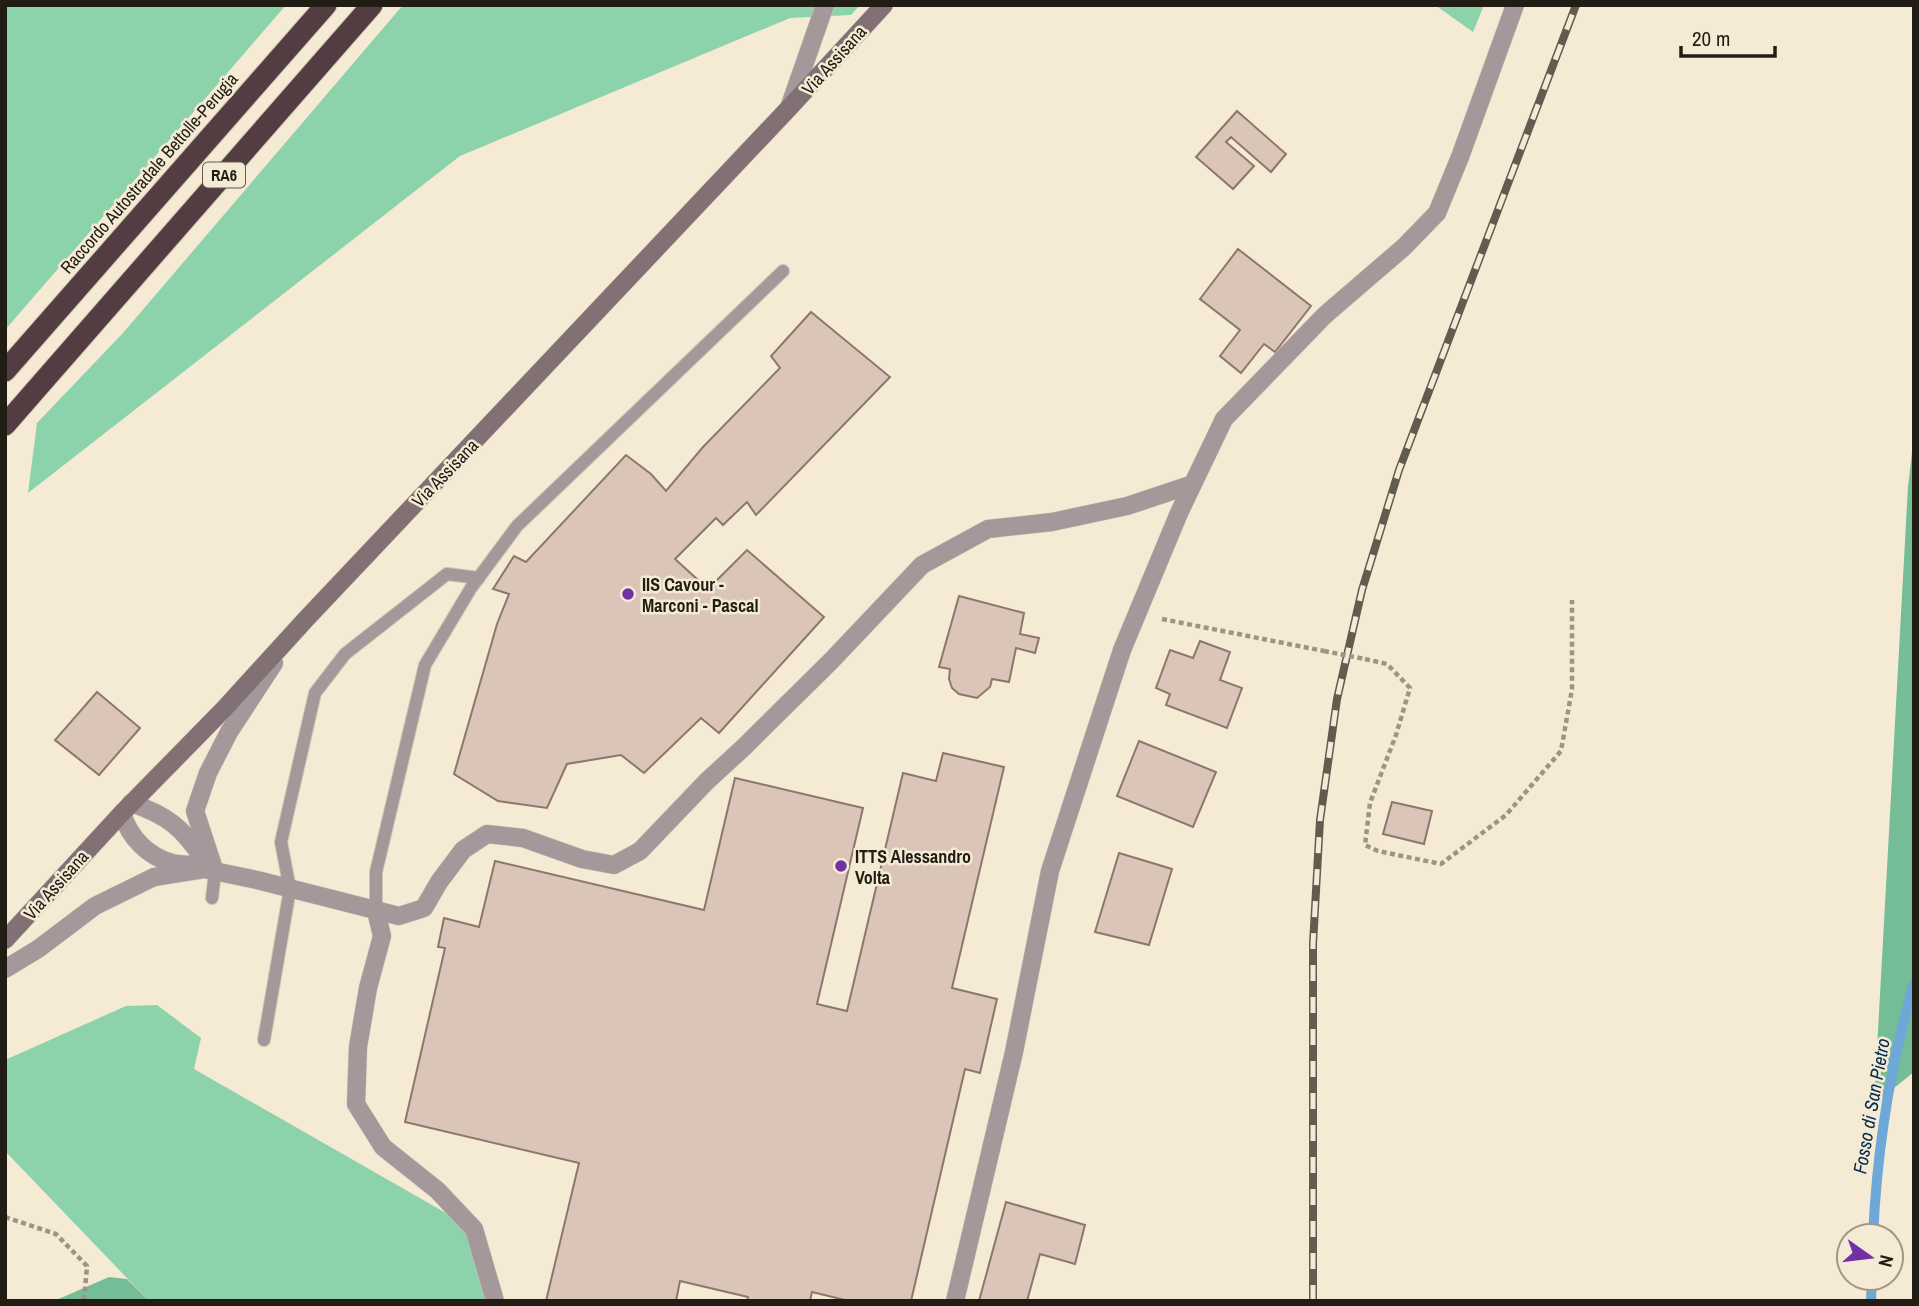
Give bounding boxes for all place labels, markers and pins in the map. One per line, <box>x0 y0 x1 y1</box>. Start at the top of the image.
place label: IIS Cavour - Marconi - Pascal <box>642 572 759 618</box>
marker: IIS Cavour - Marconi - Pascal <box>620 586 636 602</box>
place label: ITTS Alessandro Volta <box>855 844 971 890</box>
marker: ITTS Alessandro Volta <box>833 858 849 874</box>

